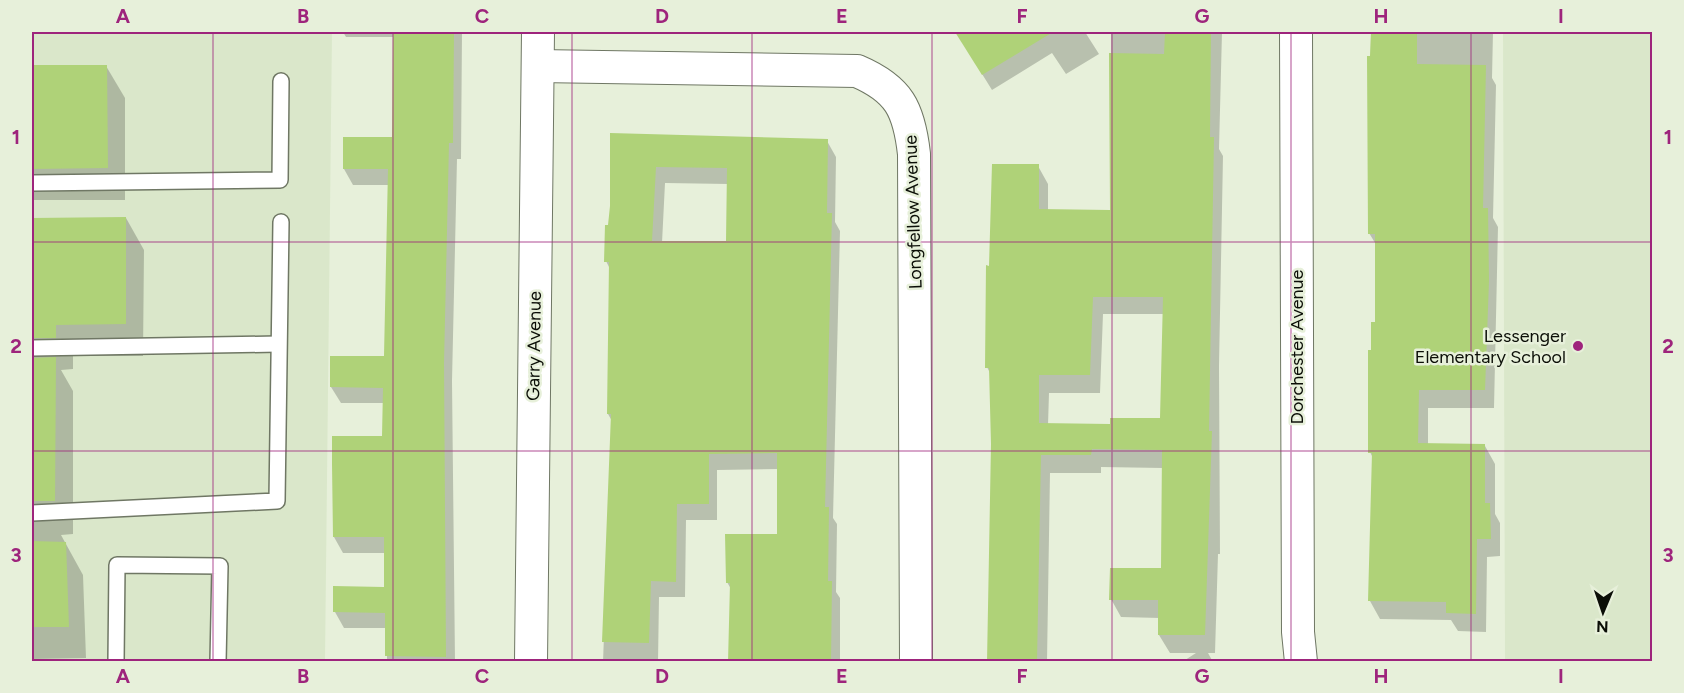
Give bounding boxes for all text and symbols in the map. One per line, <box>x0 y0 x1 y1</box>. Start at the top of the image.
text: A <box>116 4 131 28</box>
text: B <box>297 4 309 28</box>
text: C <box>475 4 489 28</box>
text: D <box>655 4 669 28</box>
text: E <box>836 4 848 28</box>
text: F <box>1016 4 1028 28</box>
text: G <box>1195 4 1210 28</box>
text: H <box>1374 4 1389 28</box>
text: I <box>1558 4 1564 28</box>
text: 1 <box>12 125 20 149</box>
text: 1 <box>1664 125 1672 149</box>
street label: Longfellow Avenue <box>899 134 927 290</box>
street label: Dorchester Avenue <box>1286 269 1308 424</box>
street label: Garry Avenue <box>522 291 546 401</box>
place label: Lessenger Elementary School <box>1415 325 1566 368</box>
text: 2 <box>10 334 22 358</box>
text: 2 <box>1662 334 1674 358</box>
marker: Lessenger Elementary School <box>1571 339 1585 353</box>
text: 3 <box>10 543 22 567</box>
text: 3 <box>1662 543 1674 567</box>
north arrow <box>1573 582 1633 642</box>
text: N <box>1596 617 1609 636</box>
text: A <box>116 664 131 688</box>
text: B <box>297 664 309 688</box>
text: C <box>475 664 489 688</box>
text: D <box>655 664 669 688</box>
text: E <box>836 664 848 688</box>
text: F <box>1016 664 1028 688</box>
text: G <box>1195 664 1210 688</box>
text: H <box>1374 664 1389 688</box>
text: I <box>1558 664 1564 688</box>

